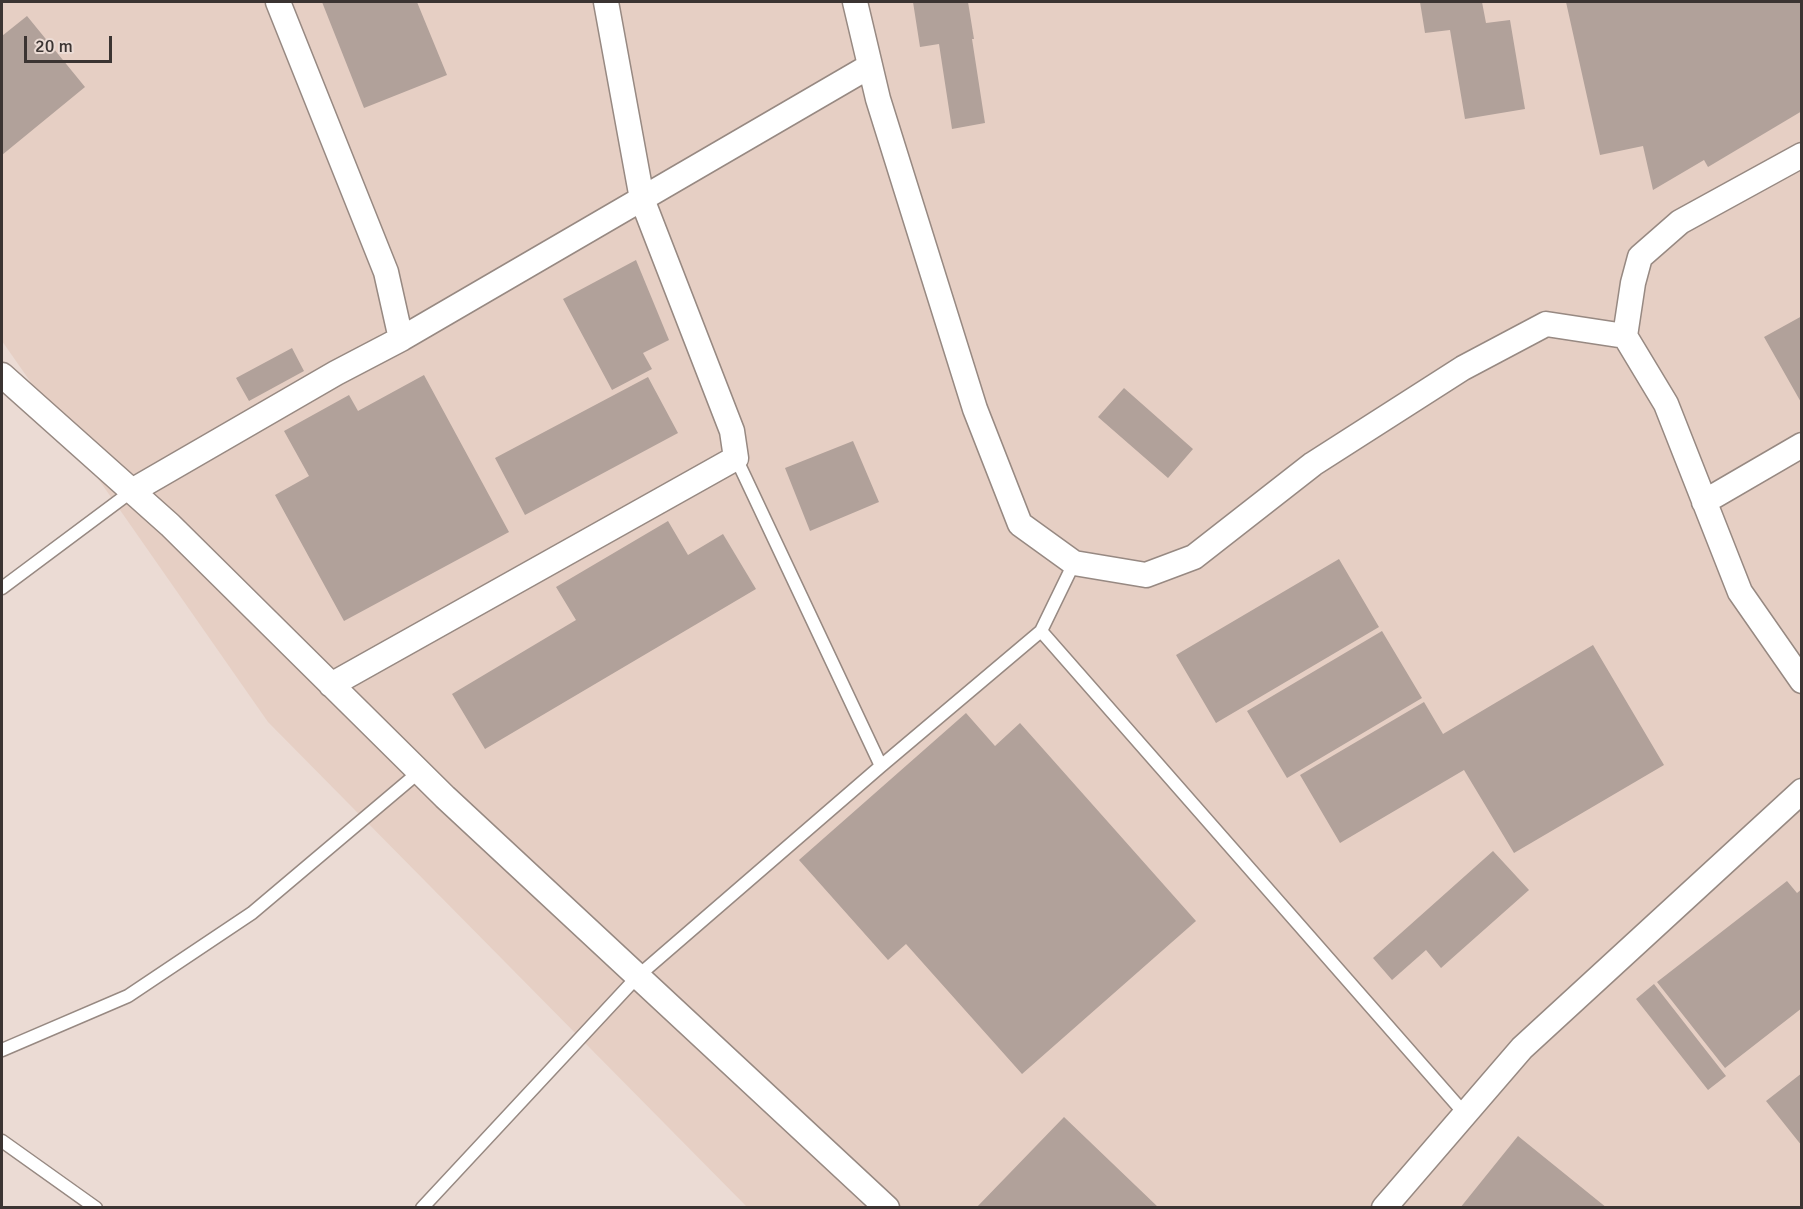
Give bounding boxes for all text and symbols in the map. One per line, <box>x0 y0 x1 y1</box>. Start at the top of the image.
scale bar <box>27 24 116 62</box>
text: 20 m <box>35 35 73 57</box>

